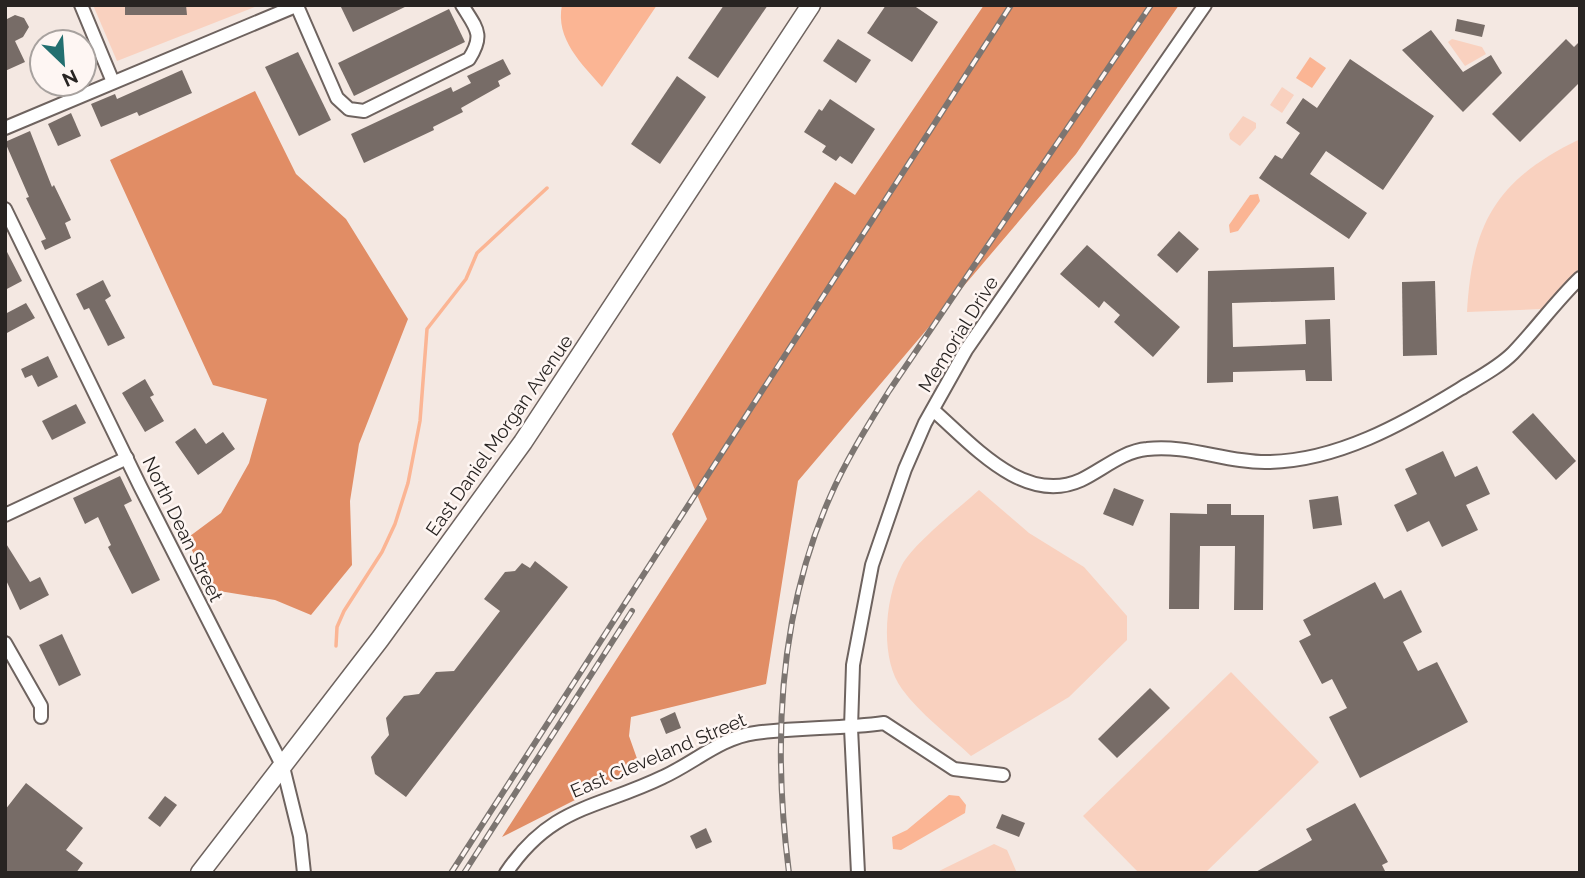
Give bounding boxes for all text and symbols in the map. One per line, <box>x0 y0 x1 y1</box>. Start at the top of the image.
north arrow <box>28 28 98 98</box>
text: N <box>59 65 81 91</box>
street label: Memorial Drive <box>914 272 1002 396</box>
street label: East Daniel Morgan Avenue <box>421 330 577 540</box>
street label: North Dean Street <box>138 453 228 606</box>
street label: East Cleveland Street <box>567 708 750 802</box>

